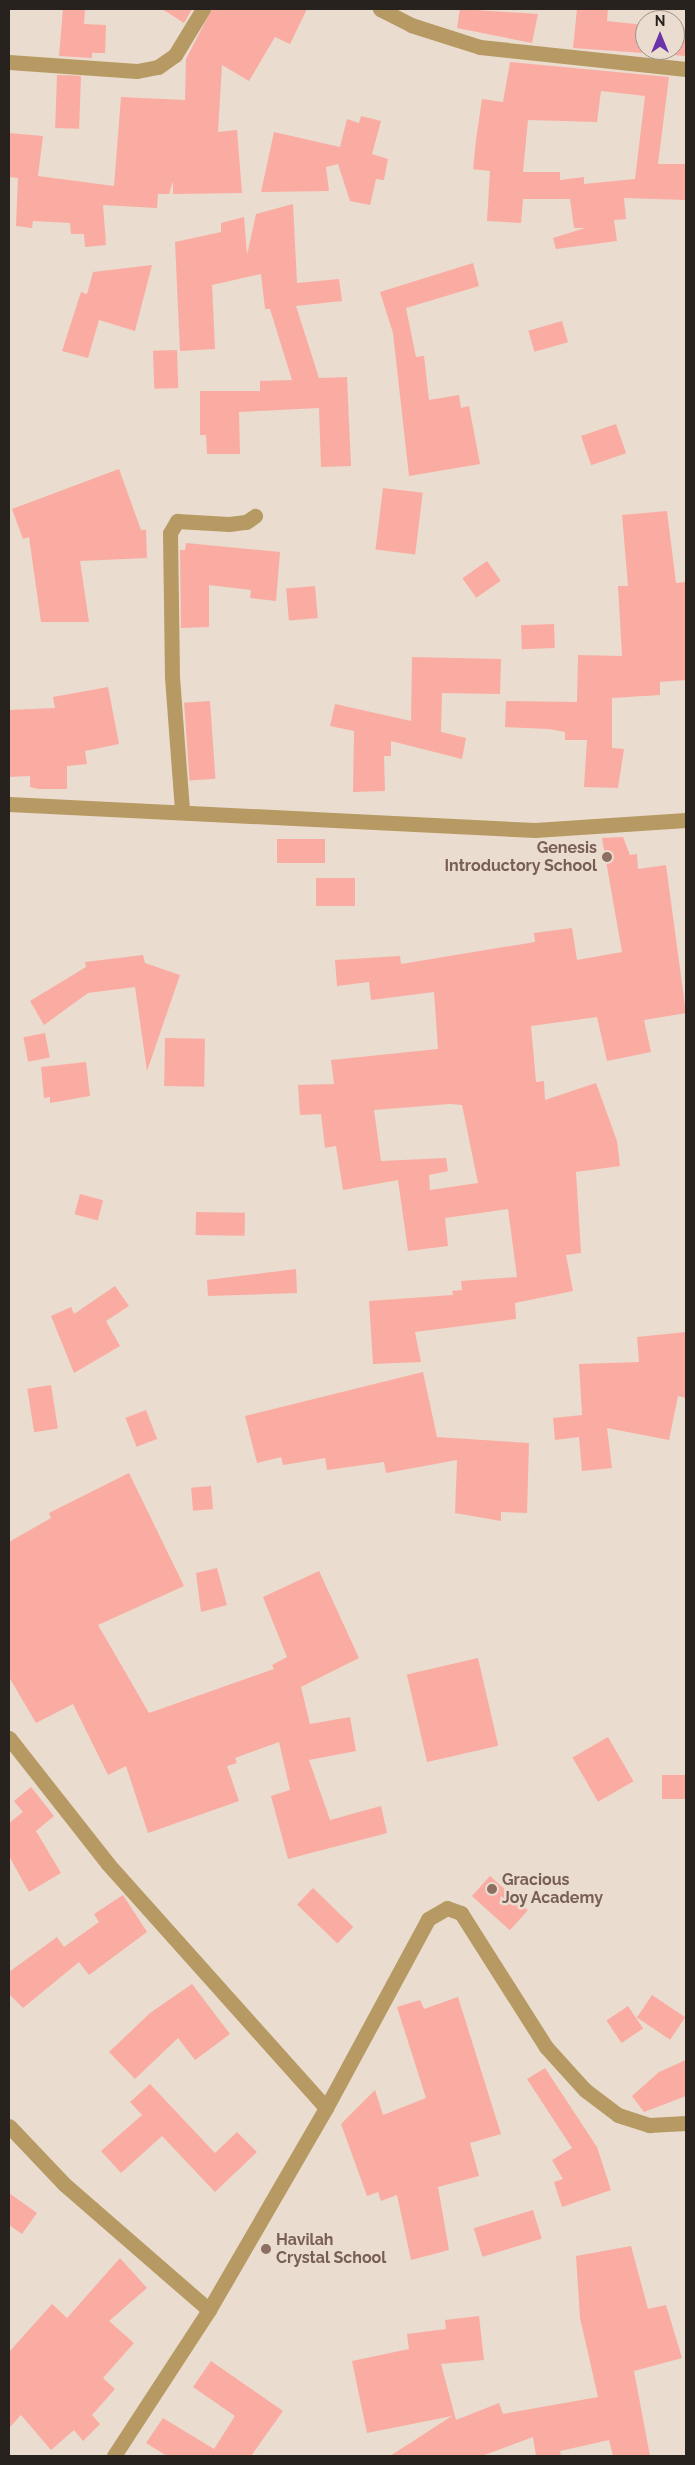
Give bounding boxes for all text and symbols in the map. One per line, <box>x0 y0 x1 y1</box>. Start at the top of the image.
north arrow <box>635 10 685 60</box>
text: N <box>655 13 665 29</box>
place label: Genesis Introductory School <box>444 838 597 876</box>
marker: Genesis Introductory School <box>601 851 613 863</box>
place label: Gracious Joy Academy <box>502 1870 604 1908</box>
marker: Gracious Joy Academy <box>486 1883 498 1895</box>
place label: Havilah Crystal School <box>276 2230 387 2268</box>
marker: Havilah Crystal School <box>260 2243 272 2255</box>

